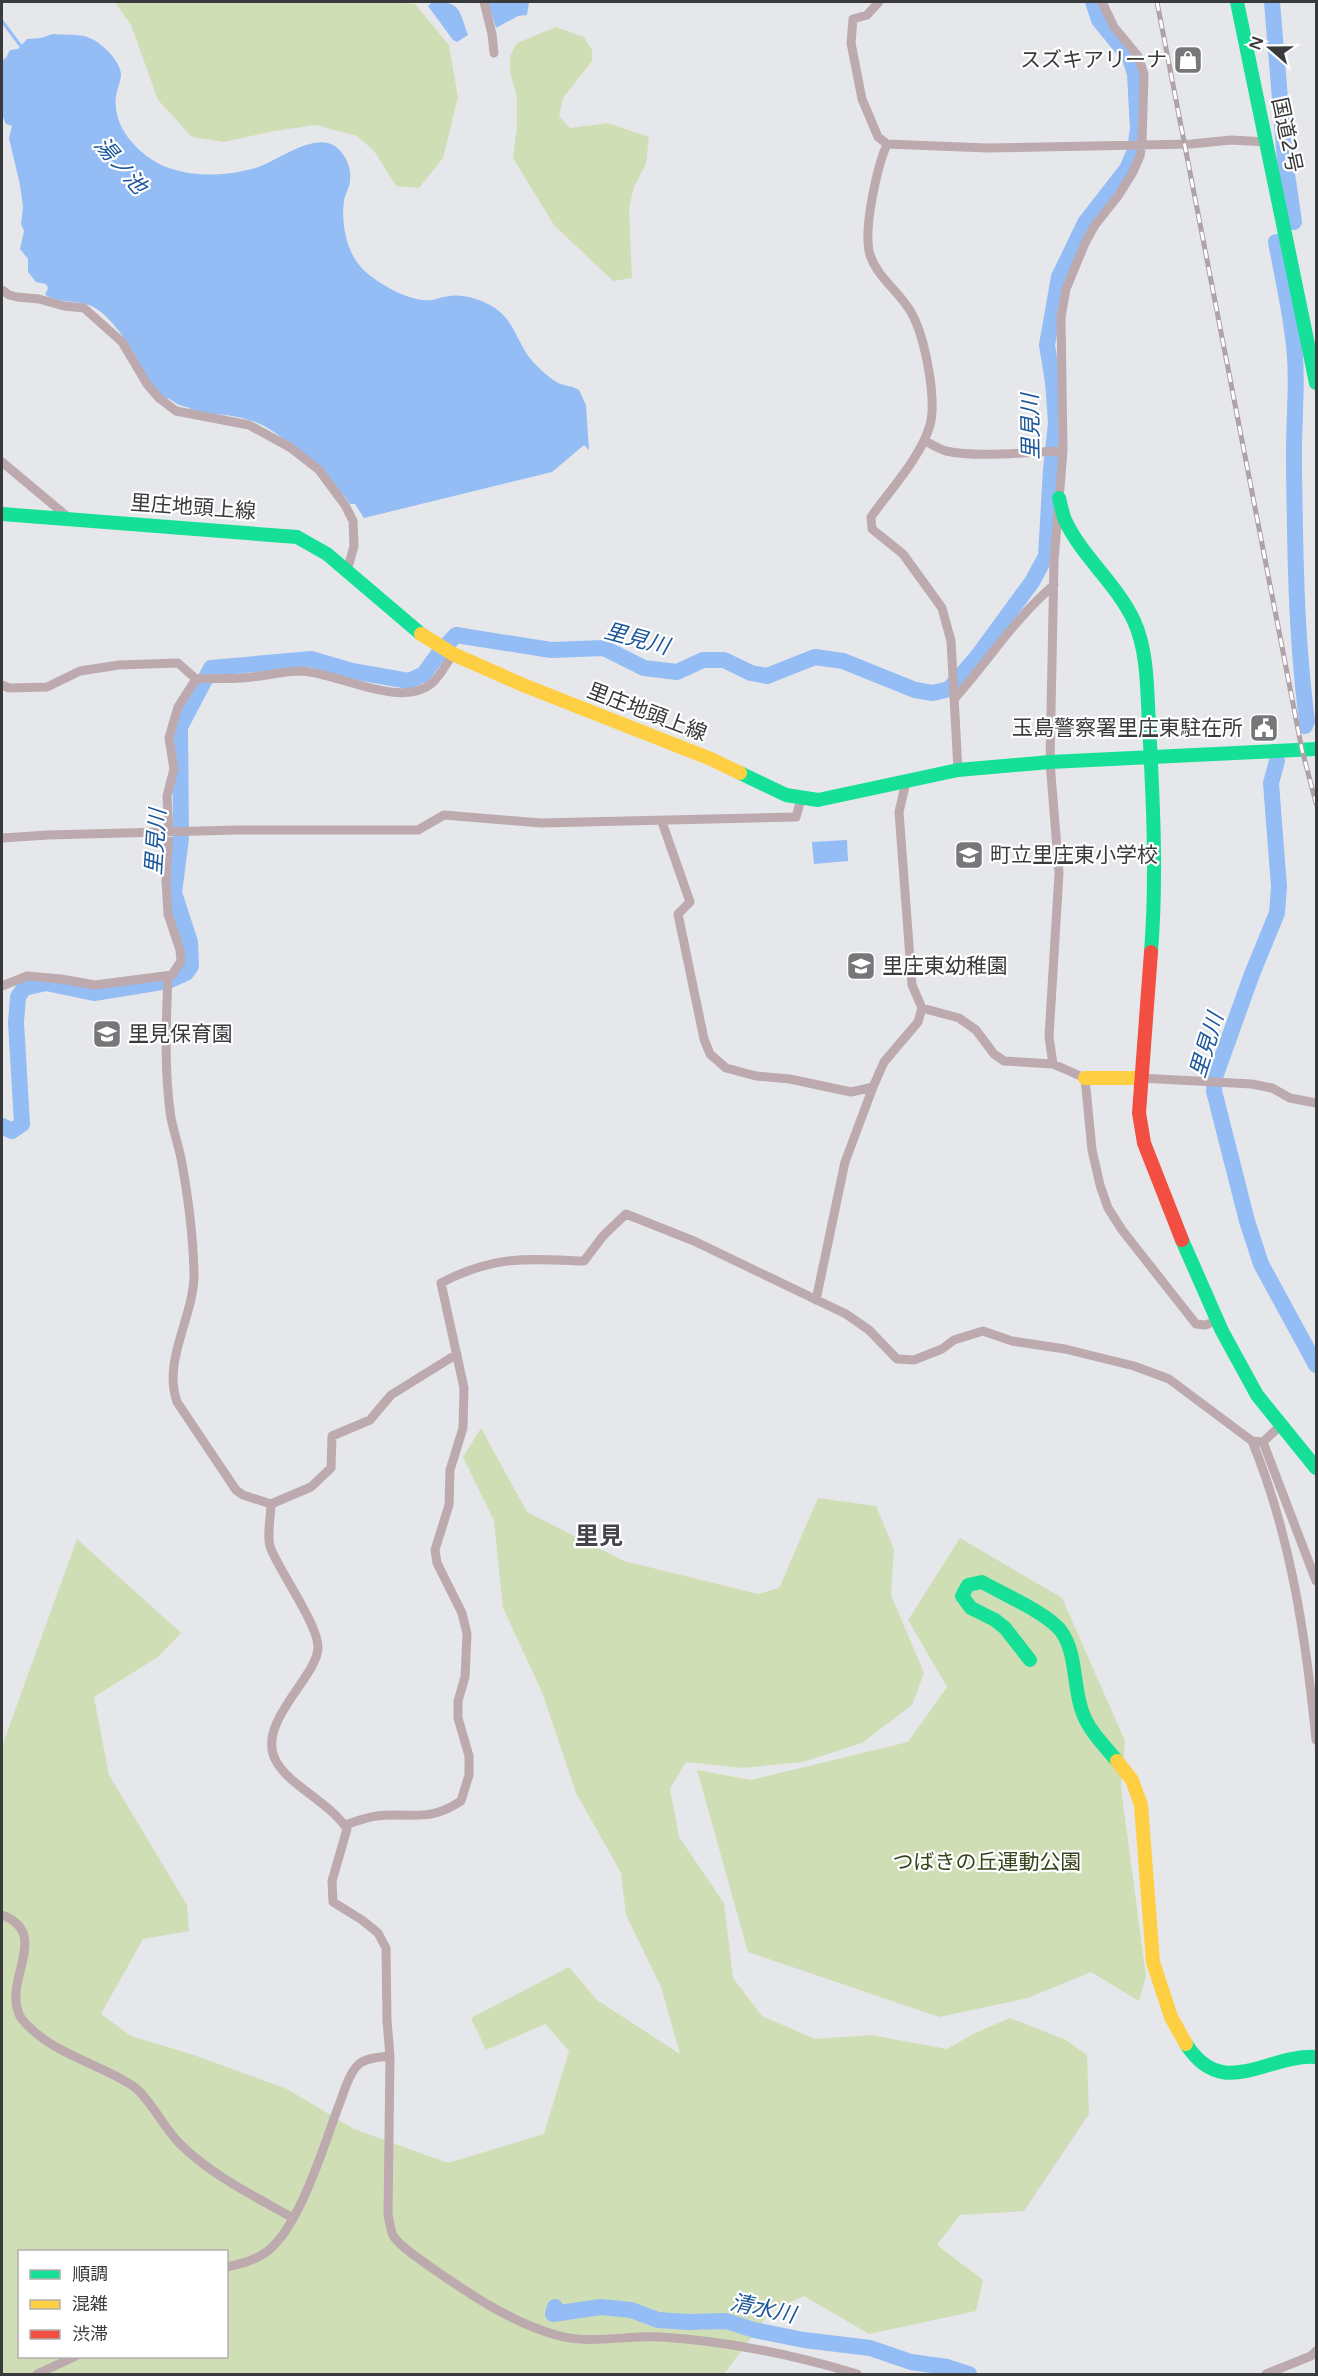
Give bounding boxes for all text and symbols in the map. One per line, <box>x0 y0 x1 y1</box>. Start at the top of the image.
north arrow <box>1240 18 1300 78</box>
text: N <box>1245 34 1268 53</box>
shop icon: スズキアリーナ <box>1172 44 1204 76</box>
place label: スズキアリーナ <box>1020 48 1167 73</box>
street label: 国道2号 <box>1266 95 1307 175</box>
water label: 湯ノ池 <box>89 132 153 201</box>
water label: 里見川 <box>1017 392 1045 460</box>
street label: 里庄地頭上線 <box>129 491 257 524</box>
water label: 里見川 <box>601 618 674 661</box>
street label: 里庄地頭上線 <box>584 678 710 747</box>
public building icon: 玉島警察署里庄東駐在所 <box>1248 712 1280 744</box>
place label: 玉島警察署里庄東駐在所 <box>1012 716 1243 741</box>
water label: 里見川 <box>141 806 171 876</box>
school or university icon: 町立里庄東小学校 <box>953 839 985 871</box>
place label: 町立里庄東小学校 <box>990 843 1158 868</box>
school or university icon: 里庄東幼稚園 <box>845 950 877 982</box>
place label: 里庄東幼稚園 <box>882 954 1008 979</box>
water label: 里見川 <box>1185 1008 1230 1081</box>
school or university icon: 里見保育園 <box>91 1018 123 1050</box>
place label: 里見保育園 <box>128 1022 233 1047</box>
district label: 里見 <box>575 1522 623 1551</box>
park label: つばきの丘運動公園 <box>893 1850 1082 1875</box>
legend <box>18 2250 228 2358</box>
text: 順調 <box>72 2263 108 2285</box>
water label: 清水川 <box>728 2289 800 2329</box>
text: 混雑 <box>72 2293 108 2315</box>
text: 渋滞 <box>72 2323 108 2345</box>

